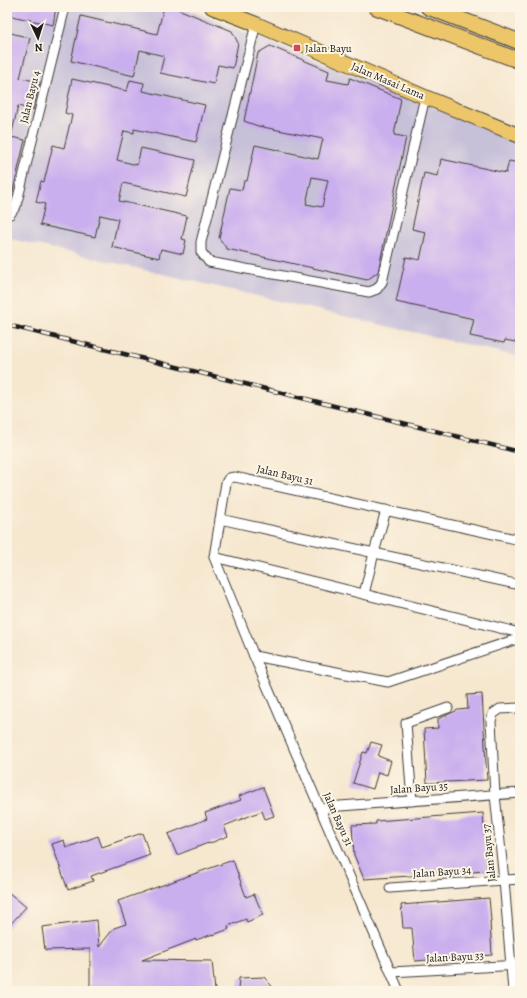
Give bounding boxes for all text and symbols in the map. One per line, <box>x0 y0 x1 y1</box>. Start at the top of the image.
north arrow <box>18 18 58 58</box>
text: N <box>34 40 43 55</box>
place label: Jalan Bayu <box>305 41 352 56</box>
marker: Jalan Bayu <box>292 43 302 53</box>
street label: Jalan Masai Lama <box>349 59 428 104</box>
street label: Jalan Bayu 4 <box>16 69 44 125</box>
street label: Jalan Bayu 31 <box>255 461 315 489</box>
street label: Jalan Bayu 35 <box>389 778 449 798</box>
street label: Jalan Bayu 31 <box>320 790 357 848</box>
street label: Jalan Bayu 37 <box>478 823 499 883</box>
street label: Jalan Bayu 34 <box>412 862 472 882</box>
street label: Jalan Bayu 33 <box>426 948 484 966</box>

